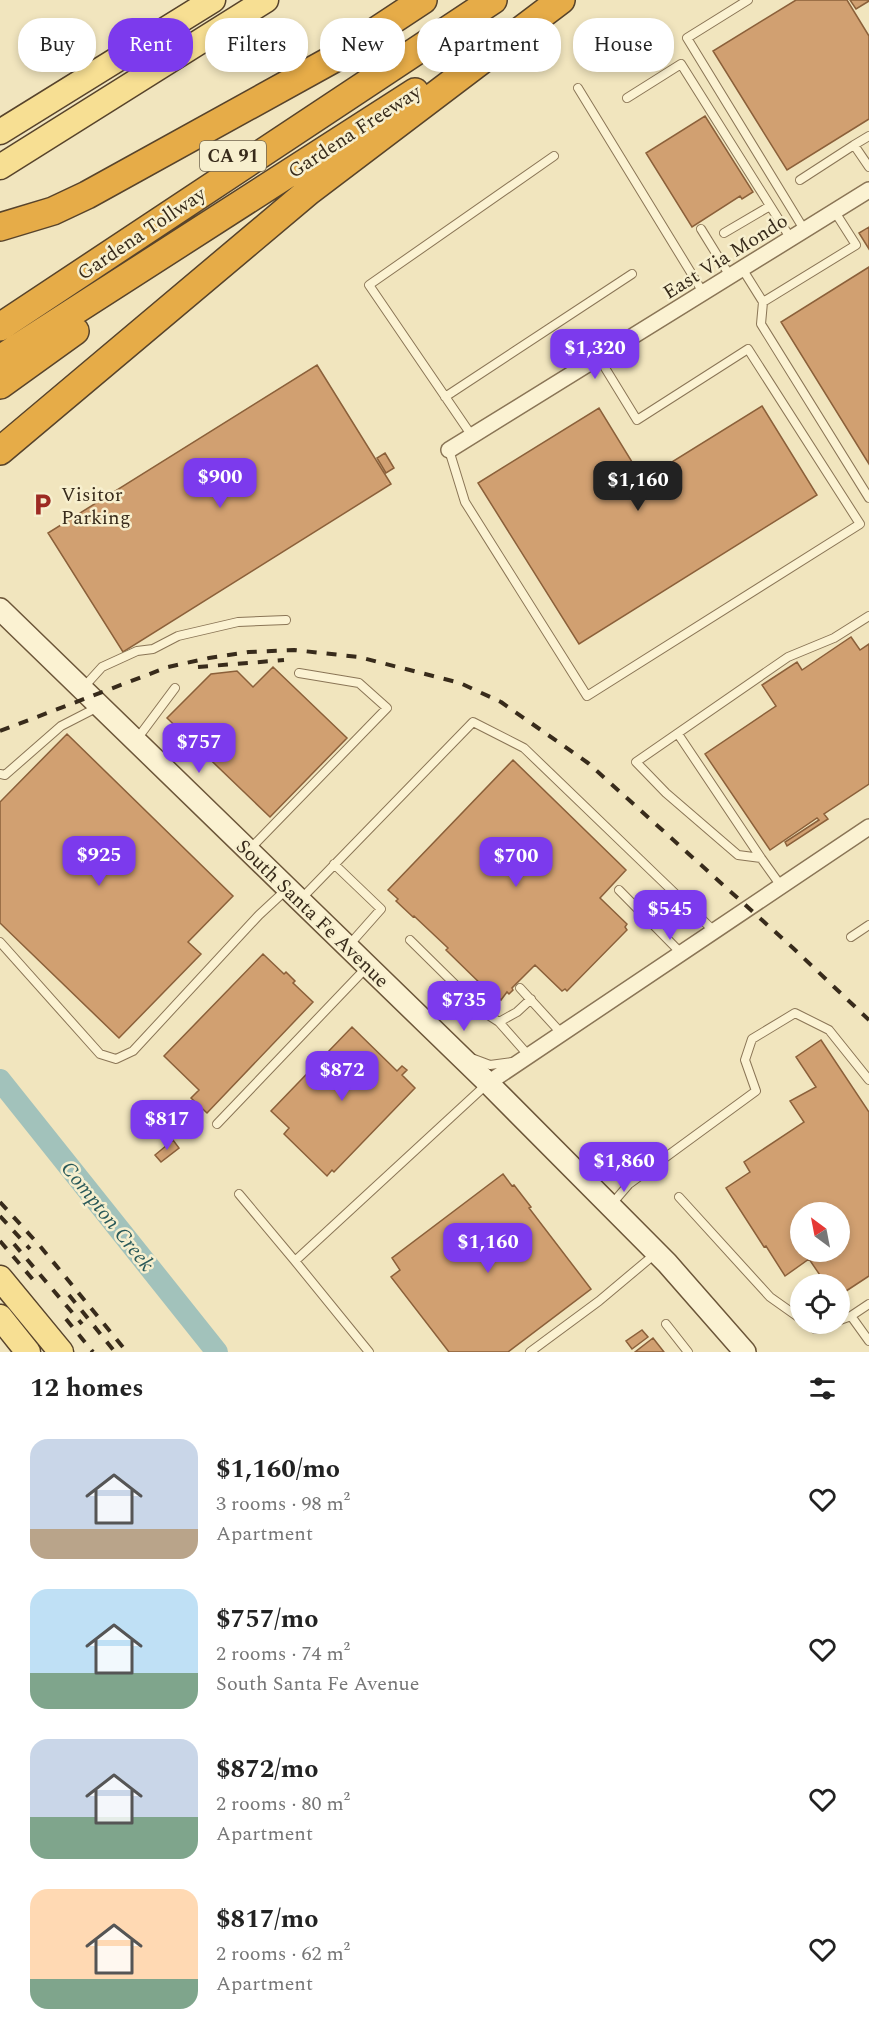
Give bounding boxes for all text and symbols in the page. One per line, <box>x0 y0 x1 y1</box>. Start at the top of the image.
chip: Buy <box>18 18 96 72</box>
chip: Rent <box>108 18 193 72</box>
chip: Filters <box>205 18 308 72</box>
chip: New <box>320 18 405 72</box>
chip: Apartment <box>417 18 561 72</box>
chip: House <box>573 18 674 72</box>
street label: Gardena Freeway <box>282 77 428 186</box>
road number: CA 91 <box>200 141 266 171</box>
street label: Gardena Tollway <box>71 179 213 288</box>
street label: East Via Mondo <box>657 206 794 307</box>
pin: $1,320 <box>546 329 644 380</box>
text: $1,320 <box>564 333 626 363</box>
pin: $900 <box>184 458 256 509</box>
pin: $1,160 <box>589 461 687 512</box>
text: $900 <box>198 462 242 492</box>
text: $1,160 <box>607 465 669 495</box>
place label: Visitor Parking <box>61 480 131 533</box>
parking icon: Visitor Parking <box>30 492 56 518</box>
pin: $757 <box>163 723 235 774</box>
text: $757 <box>177 727 221 757</box>
street label: South Santa Fe Avenue <box>229 832 396 995</box>
pin: $925 <box>63 836 135 887</box>
pin: $700 <box>480 837 552 888</box>
text: $925 <box>77 840 121 870</box>
text: $700 <box>494 841 538 871</box>
pin: $545 <box>634 890 706 941</box>
text: $545 <box>648 894 692 924</box>
pin: $735 <box>428 981 500 1032</box>
text: $735 <box>442 985 486 1015</box>
pin: $872 <box>306 1051 378 1102</box>
text: $872 <box>320 1055 364 1085</box>
pin: $817 <box>131 1100 203 1151</box>
text: $817 <box>145 1104 189 1134</box>
pin: $1,860 <box>575 1142 673 1193</box>
text: $1,860 <box>593 1146 655 1176</box>
water label: Compton Creek <box>53 1154 162 1279</box>
north arrow <box>790 1202 850 1262</box>
map controls <box>790 1202 850 1334</box>
pin: $1,160 <box>439 1223 537 1274</box>
text: $1,160 <box>457 1227 519 1257</box>
button: locate <box>790 1274 850 1334</box>
text: 12 homes <box>30 1368 144 1408</box>
icon: filters <box>806 1372 839 1405</box>
text: $1,160/mo <box>216 1449 340 1489</box>
icon: home <box>78 1463 150 1535</box>
icon: heart <box>806 1483 839 1516</box>
text: 3 rooms · 98 m² <box>216 1489 350 1519</box>
text: Apartment <box>216 1519 313 1549</box>
text: $757/mo <box>216 1599 319 1639</box>
icon: home <box>78 1613 150 1685</box>
icon: heart <box>806 1633 839 1666</box>
text: 2 rooms · 74 m² <box>216 1639 350 1669</box>
text: South Santa Fe Avenue <box>216 1669 419 1699</box>
text: $872/mo <box>216 1749 319 1789</box>
icon: home <box>78 1763 150 1835</box>
icon: heart <box>806 1783 839 1816</box>
text: 2 rooms · 80 m² <box>216 1789 350 1819</box>
text: Apartment <box>216 1819 313 1849</box>
text: $817/mo <box>216 1899 319 1939</box>
icon: home <box>78 1913 150 1985</box>
icon: heart <box>806 1933 839 1966</box>
text: 2 rooms · 62 m² <box>216 1939 350 1969</box>
text: Apartment <box>216 1969 313 1999</box>

